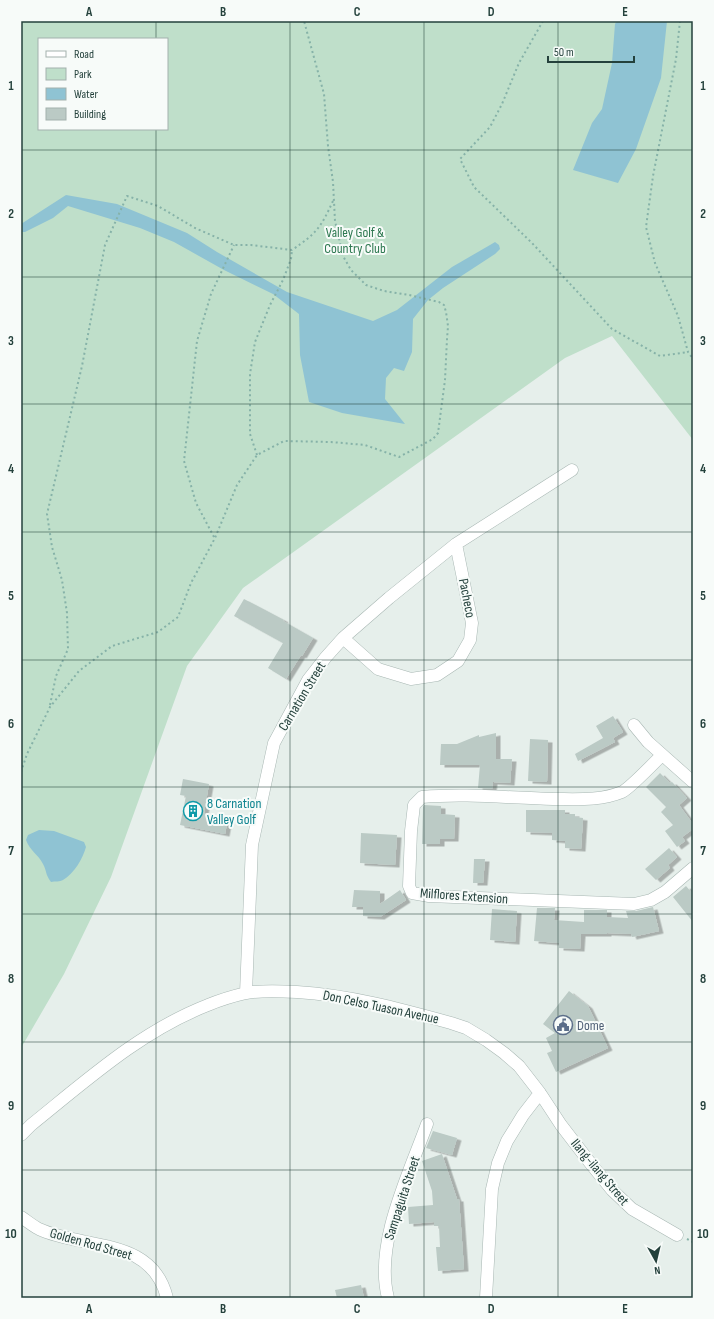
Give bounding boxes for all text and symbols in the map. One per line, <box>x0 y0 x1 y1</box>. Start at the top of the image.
text: A <box>85 4 93 20</box>
text: B <box>220 4 226 20</box>
text: C <box>354 4 361 20</box>
text: D <box>488 4 495 20</box>
text: E <box>622 4 628 20</box>
legend <box>38 38 168 130</box>
scale bar <box>548 38 634 64</box>
text: 50 m <box>554 45 574 60</box>
text: Road <box>74 47 94 62</box>
text: Park <box>74 67 92 82</box>
text: 1 <box>8 78 14 94</box>
text: 1 <box>700 78 706 94</box>
text: Water <box>74 87 98 102</box>
text: Building <box>74 107 106 122</box>
text: 2 <box>8 206 14 222</box>
text: 2 <box>700 206 706 222</box>
park label: Valley Golf & Country Club <box>324 224 386 257</box>
text: 3 <box>8 333 14 349</box>
text: 3 <box>700 333 706 349</box>
text: 4 <box>8 461 14 477</box>
text: 4 <box>700 461 706 477</box>
street label: Pacheco <box>455 577 479 619</box>
text: 5 <box>8 588 14 604</box>
text: 5 <box>700 588 706 604</box>
street label: Carnation Street <box>275 658 329 734</box>
text: 6 <box>8 716 14 732</box>
text: 6 <box>700 716 706 732</box>
place label: 8 Carnation Valley Golf <box>207 795 261 828</box>
building icon: 8 Carnation Valley Golf <box>182 800 204 822</box>
text: 7 <box>8 843 14 859</box>
text: 7 <box>700 843 706 859</box>
street label: Milflores Extension <box>419 884 509 908</box>
text: 8 <box>8 971 14 987</box>
text: 8 <box>700 971 706 987</box>
street label: Don Celso Tuason Avenue <box>321 986 441 1028</box>
public building icon: Dome <box>552 1014 574 1036</box>
place label: Dome <box>577 1017 604 1034</box>
text: 9 <box>8 1098 14 1114</box>
text: 9 <box>700 1098 706 1114</box>
street label: Ilang-ilang Street <box>567 1135 633 1209</box>
street label: Sampaguita Street <box>380 1154 424 1242</box>
street label: Golden Rod Street <box>48 1224 134 1264</box>
text: 10 <box>5 1226 17 1242</box>
text: 10 <box>697 1226 709 1242</box>
north arrow <box>636 1241 676 1281</box>
text: N <box>653 1264 661 1277</box>
text: A <box>85 1301 93 1317</box>
text: B <box>220 1301 226 1317</box>
text: C <box>354 1301 361 1317</box>
text: D <box>488 1301 495 1317</box>
text: E <box>622 1301 628 1317</box>

